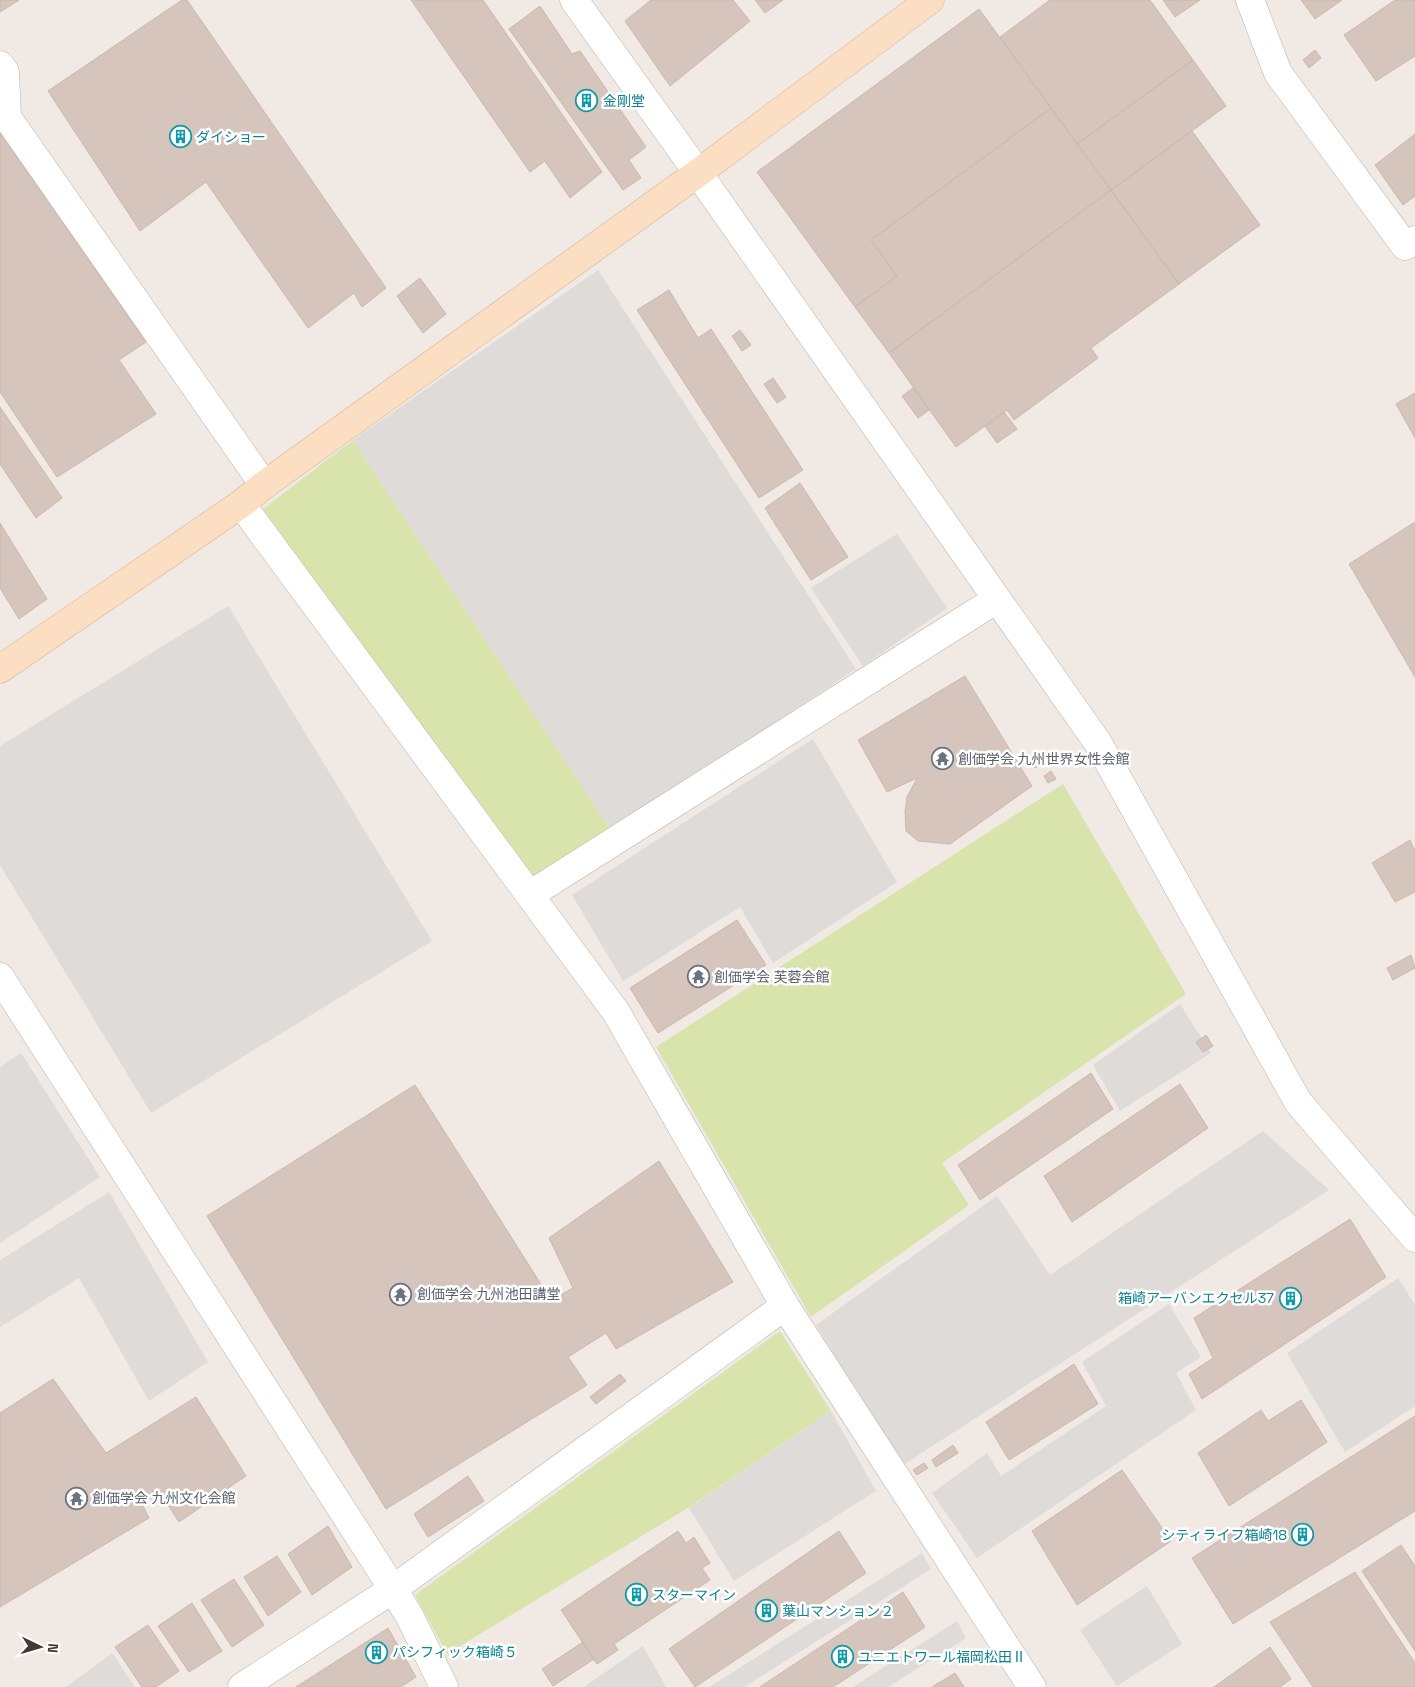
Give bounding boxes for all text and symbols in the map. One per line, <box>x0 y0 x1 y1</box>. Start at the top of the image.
building icon: 金剛堂 <box>575 89 599 113</box>
place label: 金剛堂 <box>603 92 645 110</box>
building icon: ダイショー <box>168 125 192 149</box>
place label: ダイショー <box>196 128 266 146</box>
temple icon: 創価学会 九州世界女性会館 <box>930 747 954 771</box>
place label: 創価学会 九州世界女性会館 <box>958 750 1130 768</box>
temple icon: 創価学会 芙蓉会館 <box>686 965 710 989</box>
place label: 創価学会 芙蓉会館 <box>714 968 830 986</box>
temple icon: 創価学会 九州池田講堂 <box>389 1282 413 1306</box>
place label: 創価学会 九州池田講堂 <box>417 1285 561 1303</box>
building icon: 箱崎アーバンエクセル37 <box>1278 1286 1302 1310</box>
place label: 箱崎アーバンエクセル37 <box>1118 1289 1274 1307</box>
temple icon: 創価学会 九州文化会館 <box>64 1486 88 1510</box>
place label: 創価学会 九州文化会館 <box>92 1489 236 1507</box>
building icon: シティライフ箱崎18 <box>1291 1523 1315 1547</box>
place label: シティライフ箱崎18 <box>1161 1526 1287 1544</box>
building icon: スターマイン <box>624 1583 648 1607</box>
place label: スターマイン <box>652 1586 736 1604</box>
building icon: 葉山マンション２ <box>754 1599 778 1623</box>
place label: 葉山マンション２ <box>782 1602 894 1620</box>
north arrow <box>15 1622 65 1672</box>
building icon: パシフィック箱崎５ <box>364 1640 388 1664</box>
text: N <box>44 1643 62 1654</box>
place label: パシフィック箱崎５ <box>392 1643 518 1661</box>
building icon: ユニエトワール福岡松田Ⅱ <box>830 1645 854 1669</box>
place label: ユニエトワール福岡松田Ⅱ <box>858 1648 1026 1666</box>

